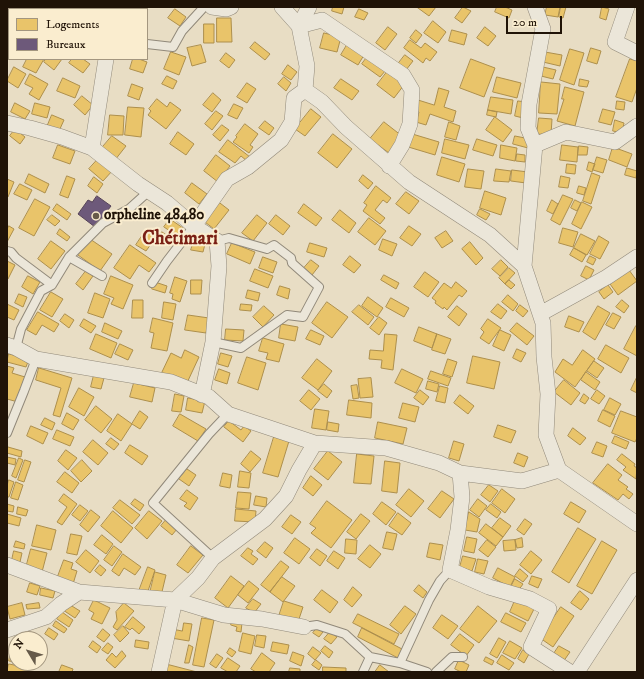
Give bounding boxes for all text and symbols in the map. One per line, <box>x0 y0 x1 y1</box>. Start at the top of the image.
legend <box>8 8 148 60</box>
scale bar <box>508 8 564 34</box>
text: 20 m <box>513 15 537 30</box>
text: Logements <box>46 17 99 32</box>
text: Bureaux <box>46 37 86 52</box>
place label: orpheline 48480 <box>104 207 204 225</box>
marker: orpheline 48480 <box>91 211 101 221</box>
district label: Chétimari <box>142 229 218 251</box>
north arrow <box>8 631 48 671</box>
text: N <box>11 636 28 652</box>

